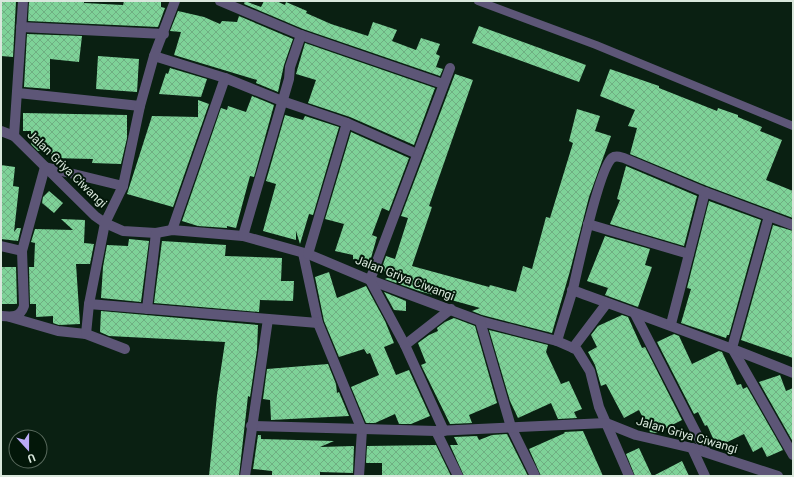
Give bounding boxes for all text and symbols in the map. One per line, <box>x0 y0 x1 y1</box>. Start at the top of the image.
street label: Jalan Griya Ciwangi <box>24 127 110 211</box>
street label: Jalan Griya Ciwangi <box>353 253 457 303</box>
street label: Jalan Griya Ciwangi <box>635 414 739 456</box>
north arrow <box>8 429 48 469</box>
text: U <box>26 450 37 465</box>

